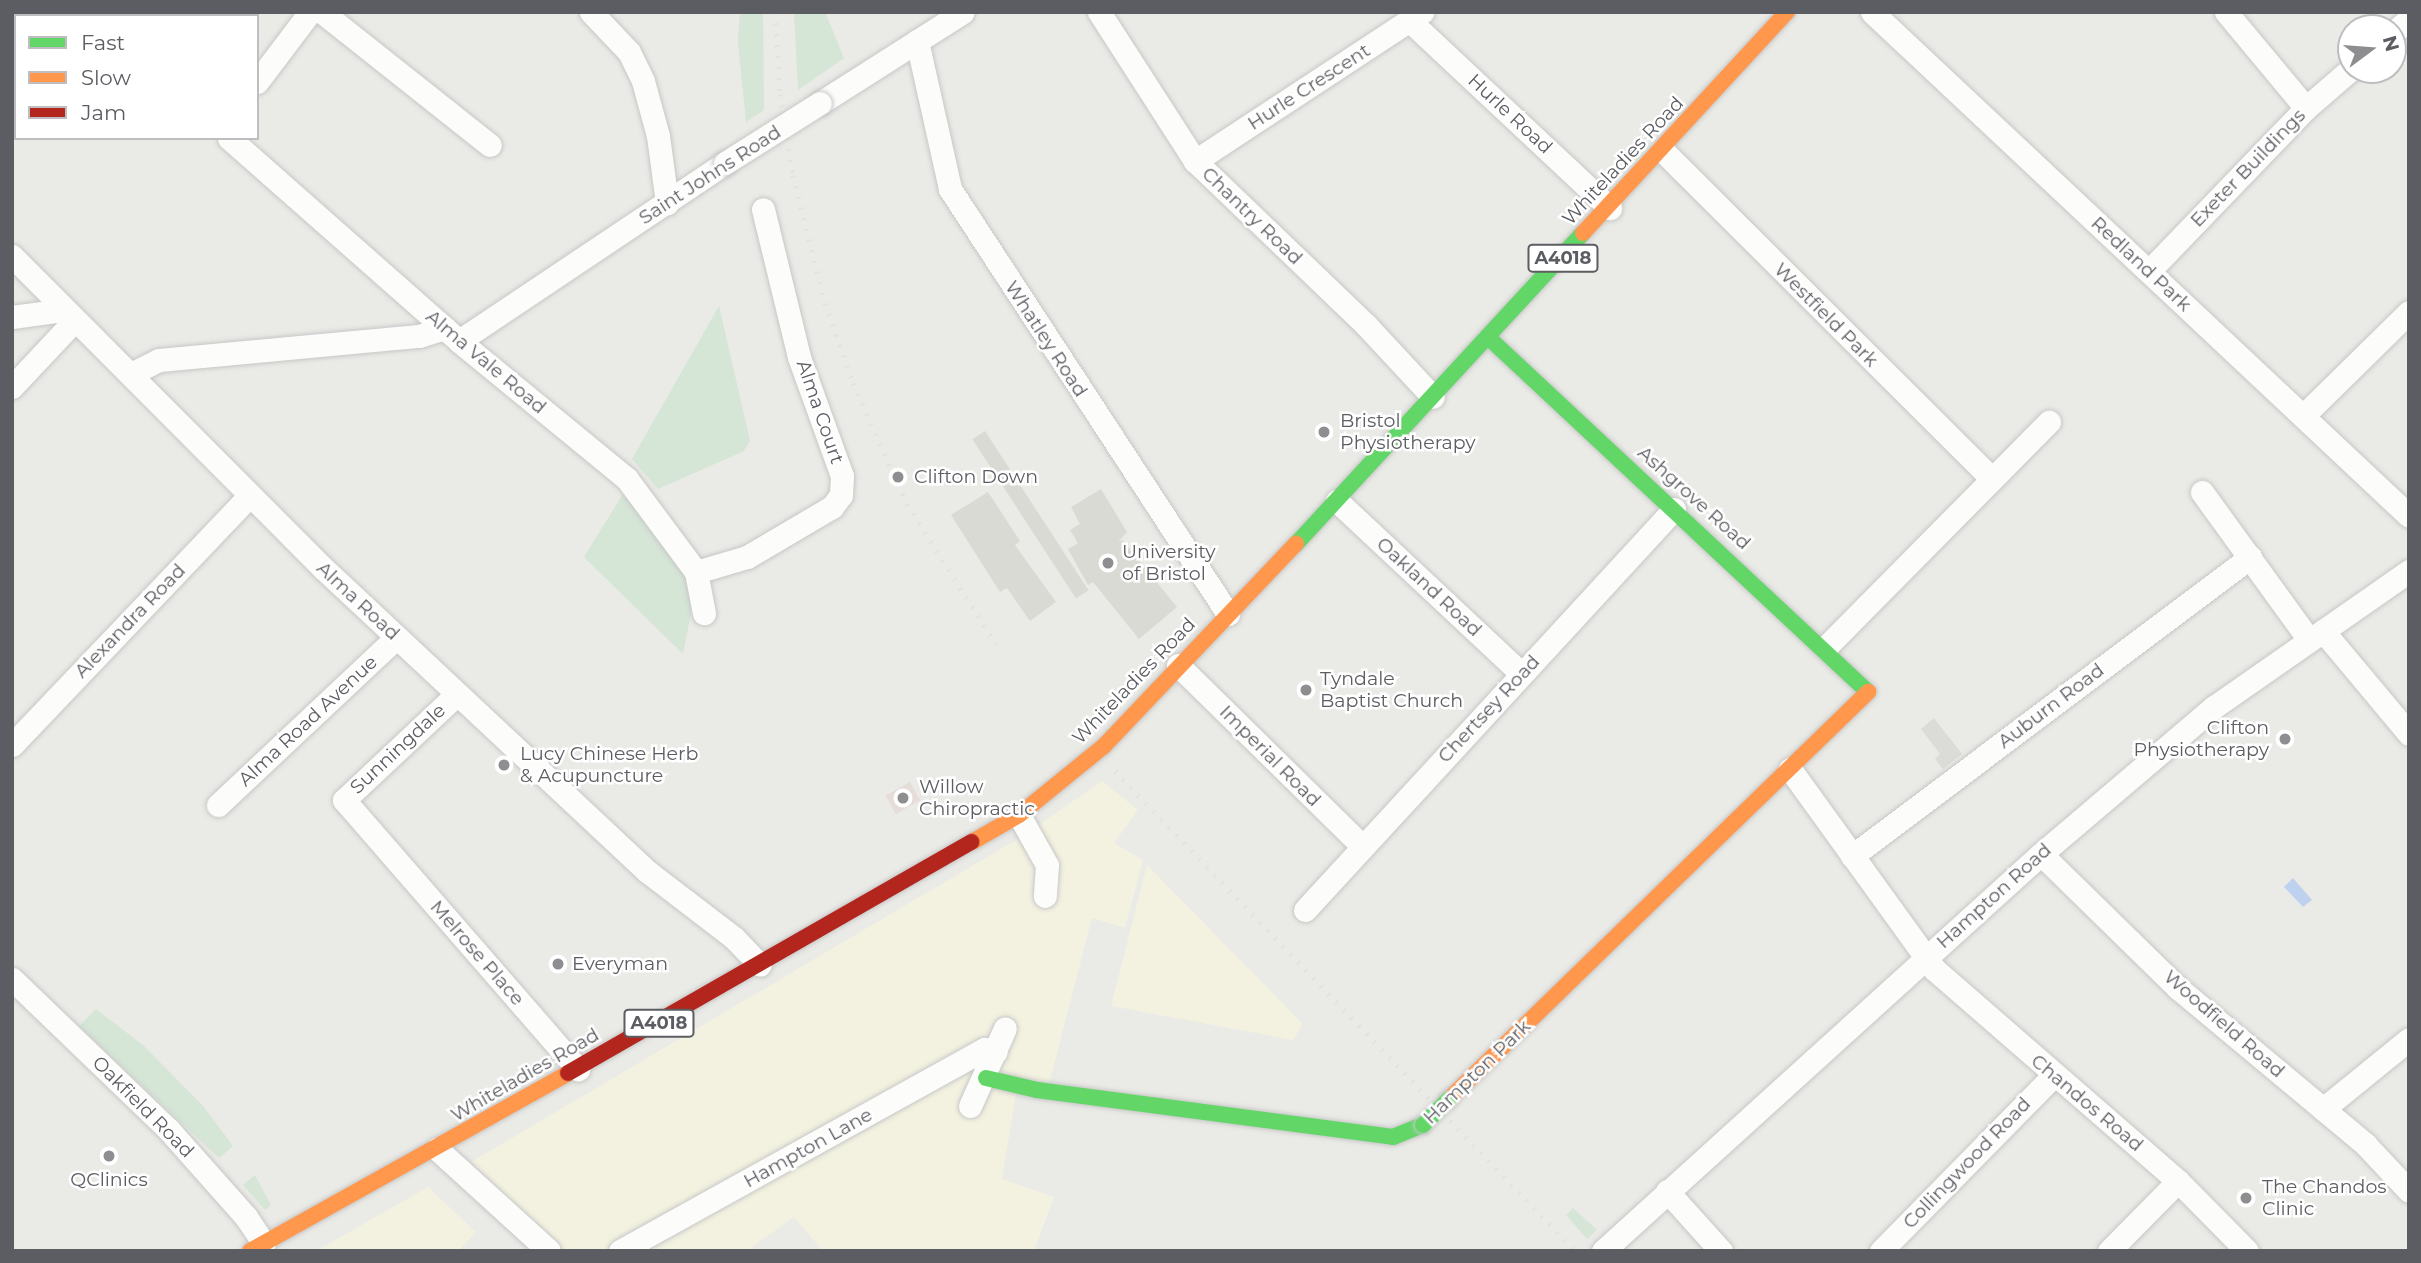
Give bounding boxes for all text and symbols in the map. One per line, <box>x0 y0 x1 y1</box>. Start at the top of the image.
legend <box>14 14 259 140</box>
north arrow <box>2337 14 2407 84</box>
text: Fast <box>81 30 125 55</box>
text: N <box>2378 33 2404 54</box>
street label: Hurle Crescent <box>1243 39 1375 135</box>
text: Slow <box>81 65 131 90</box>
street label: Hurle Road <box>1463 69 1557 159</box>
street label: Whiteladies Road <box>1558 92 1688 230</box>
text: Jam <box>81 100 126 125</box>
street label: Exeter Buildings <box>2186 104 2310 232</box>
street label: Saint Johns Road <box>635 121 785 229</box>
street label: Chantry Road <box>1197 162 1307 270</box>
street label: Redland Park <box>2086 212 2196 316</box>
road number: A4018 <box>1526 244 1600 272</box>
street label: Westfield Park <box>1769 258 1883 372</box>
street label: Whatley Road <box>1000 277 1092 401</box>
street label: Alma Vale Road <box>421 305 551 419</box>
street label: Alma Court <box>792 357 848 467</box>
place label: Bristol Physiotherapy <box>1340 410 1476 454</box>
marker: Bristol Physiotherapy <box>1314 422 1334 442</box>
street label: Ashgrove Road <box>1633 441 1755 555</box>
place label: Clifton Down <box>914 466 1038 488</box>
marker: Clifton Down <box>888 467 908 487</box>
street label: Oakland Road <box>1372 533 1486 641</box>
place label: University of Bristol <box>1122 541 1216 585</box>
marker: University of Bristol <box>1100 555 1116 571</box>
street label: Alma Road <box>312 557 404 645</box>
street label: Alexandra Road <box>70 559 190 683</box>
street label: Whiteladies Road <box>1068 613 1200 749</box>
street label: Chertsey Road <box>1433 650 1545 768</box>
street label: Alma Road Avenue <box>234 651 382 791</box>
street label: Auburn Road <box>1993 659 2109 753</box>
place label: Tyndale Baptist Church <box>1320 668 1463 712</box>
marker: Tyndale Baptist Church <box>1298 682 1314 698</box>
street label: Sunningdale <box>346 699 450 799</box>
street label: Imperial Road <box>1215 701 1325 811</box>
place label: Clifton Physiotherapy <box>2133 717 2269 761</box>
marker: Clifton Physiotherapy <box>2275 729 2295 749</box>
place label: Lucy Chinese Herb & Acupuncture <box>520 743 698 787</box>
marker: Lucy Chinese Herb & Acupuncture <box>494 755 514 775</box>
place label: Willow Chiropractic <box>919 776 1035 820</box>
marker: Willow Chiropractic <box>893 788 913 808</box>
street label: Hampton Road <box>1932 839 2056 953</box>
street label: Melrose Place <box>425 896 529 1010</box>
place label: Everyman <box>572 953 668 975</box>
marker: Everyman <box>550 956 566 972</box>
street label: Woodfield Road <box>2159 965 2289 1083</box>
road number: A4018 <box>622 1008 696 1038</box>
street label: Hampton Park <box>1419 1015 1535 1129</box>
street label: Whiteladies Road <box>447 1023 603 1127</box>
street label: Chandos Road <box>2026 1050 2148 1156</box>
street label: Oakfield Road <box>87 1051 199 1163</box>
street label: Collingwood Road <box>1898 1093 2036 1233</box>
street label: Hampton Lane <box>740 1103 876 1193</box>
marker: QClinics <box>99 1146 119 1166</box>
place label: QClinics <box>70 1169 148 1191</box>
place label: The Chandos Clinic <box>2262 1176 2387 1220</box>
marker: The Chandos Clinic <box>2236 1188 2256 1208</box>

